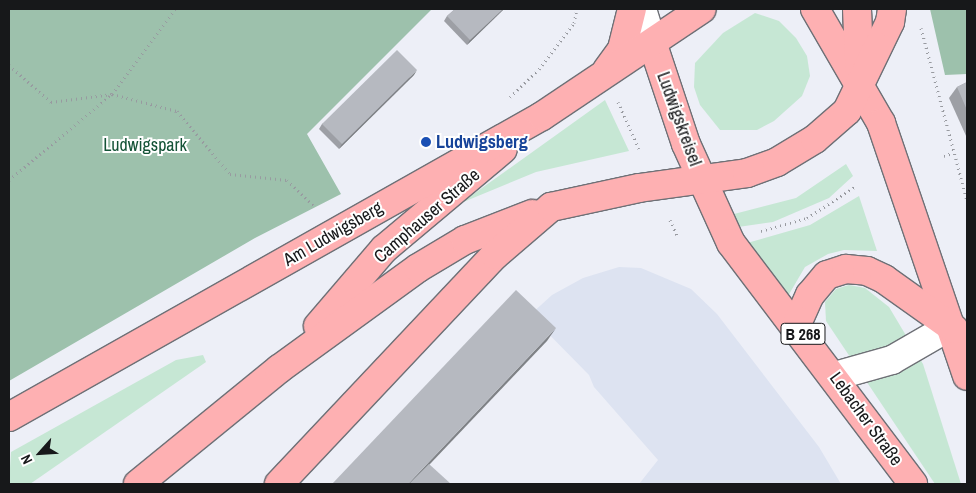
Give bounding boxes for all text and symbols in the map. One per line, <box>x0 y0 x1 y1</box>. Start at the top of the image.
street label: Ludwigskreisel <box>652 69 706 169</box>
place label: Ludwigsberg <box>436 131 528 153</box>
park label: Ludwigspark <box>103 134 187 156</box>
marker: Ludwigsberg <box>420 136 432 148</box>
street label: Camphauser Straße <box>370 164 484 268</box>
street label: Am Ludwigsberg <box>280 197 386 271</box>
road number: B 268 <box>779 320 827 348</box>
street label: Lebacher Straße <box>825 368 907 470</box>
north arrow <box>15 428 65 478</box>
text: N <box>17 452 36 467</box>

